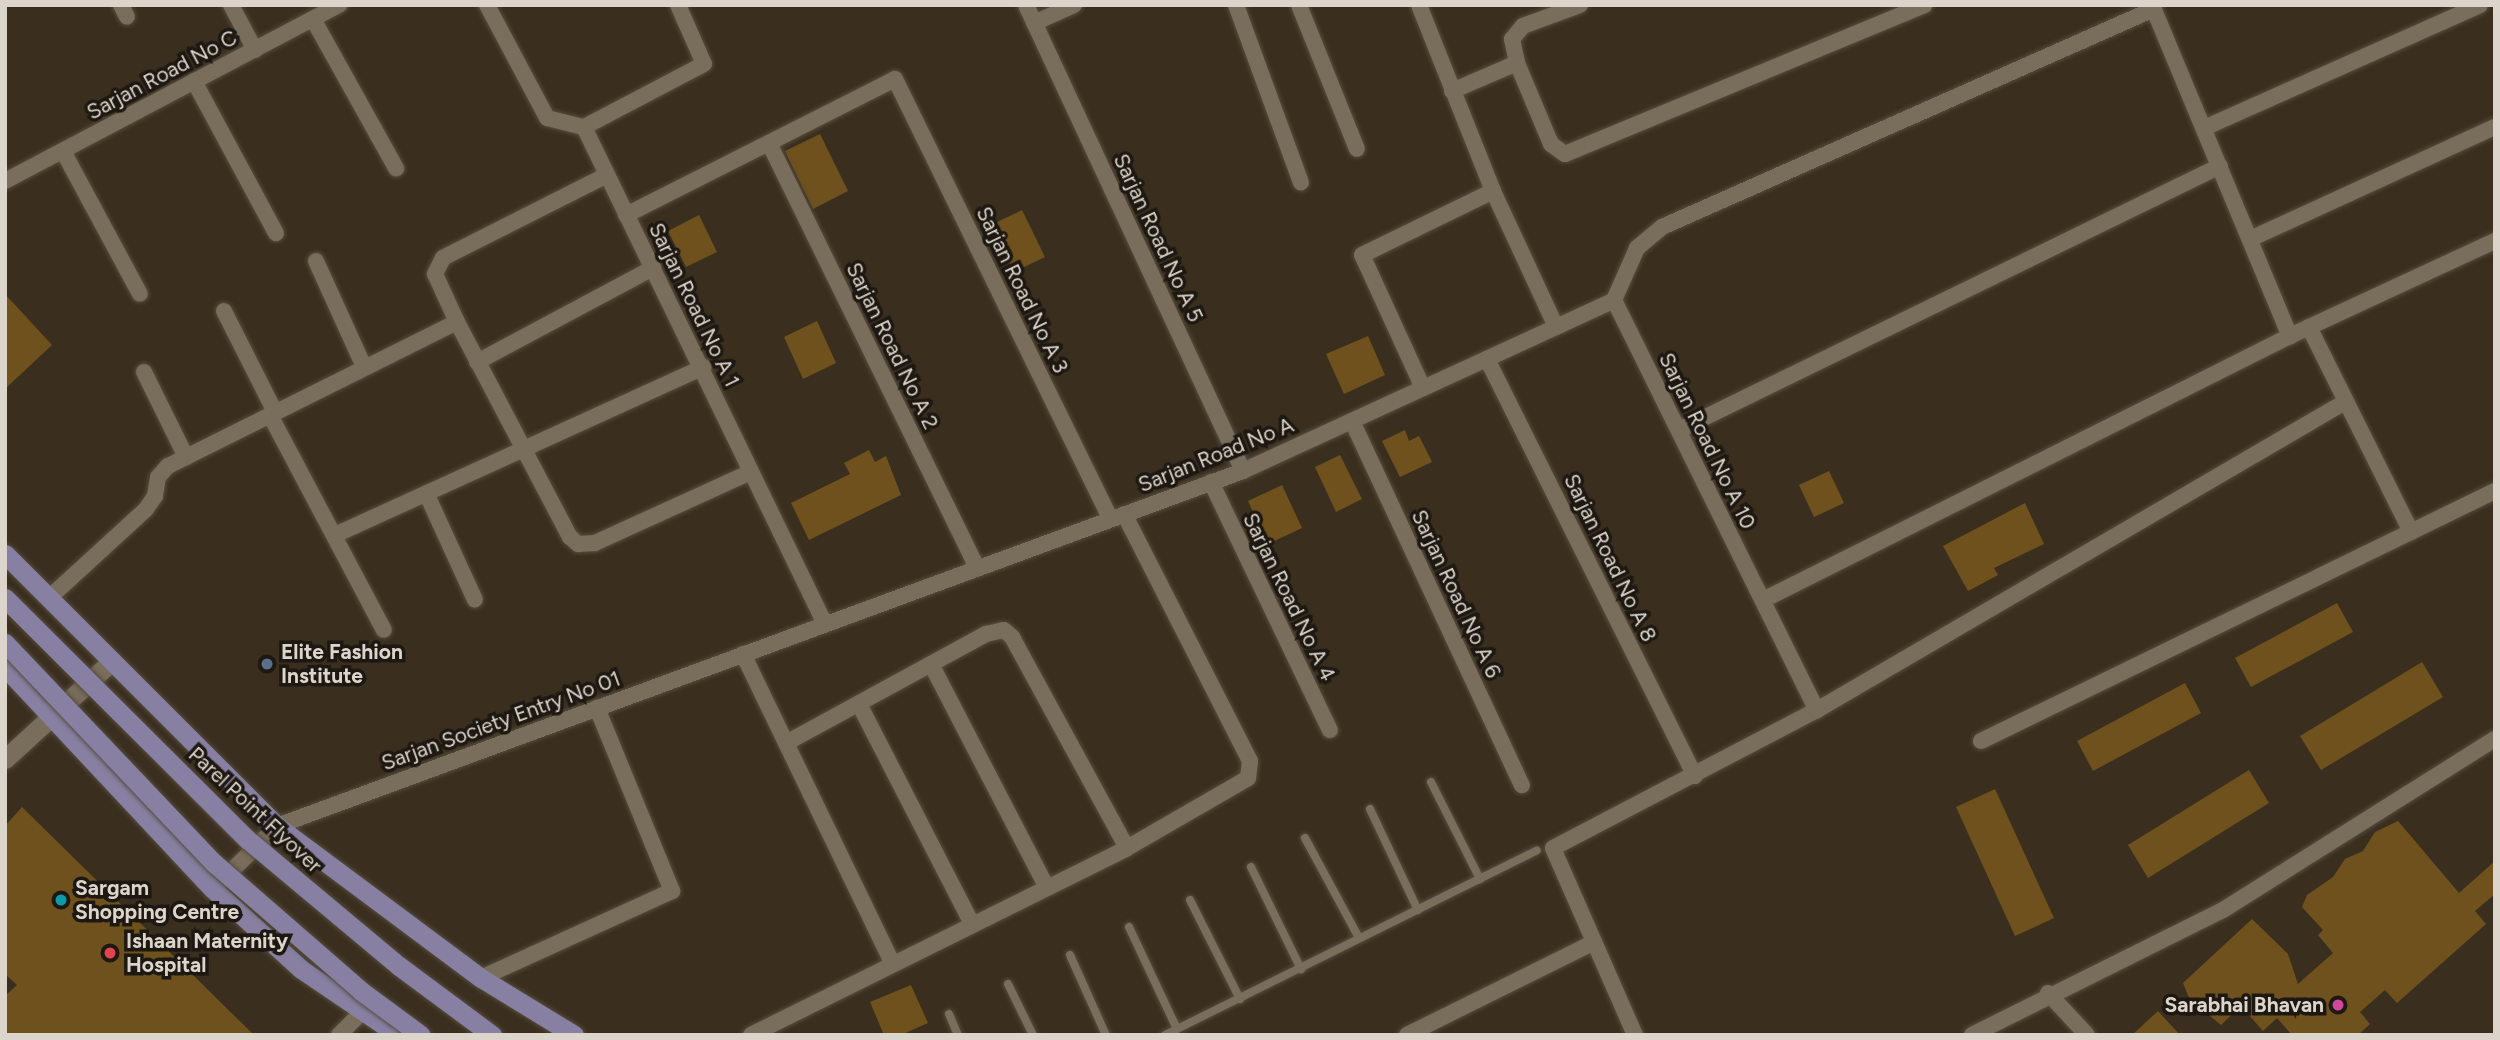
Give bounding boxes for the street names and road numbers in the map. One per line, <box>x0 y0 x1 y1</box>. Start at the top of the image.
street label: Sarjan Road No C <box>83 25 241 125</box>
street label: Sarjan Road No A 5 <box>1108 150 1208 326</box>
street label: Sarjan Road No A 3 <box>971 203 1073 377</box>
street label: Sarjan Road No A 1 <box>643 219 745 391</box>
street label: Sarjan Road No A 2 <box>841 259 943 433</box>
street label: Sarjan Road No A 10 <box>1653 349 1761 533</box>
street label: Sarjan Road No A <box>1135 412 1297 498</box>
street label: Sarjan Road No A 8 <box>1558 470 1662 646</box>
street label: Sarjan Road No A 6 <box>1406 506 1506 682</box>
street label: Sarjan Road No A 4 <box>1237 509 1341 685</box>
street label: Sarjan Society Entry No 01 <box>378 666 624 776</box>
street label: Parel Point Flyover <box>183 742 327 878</box>

